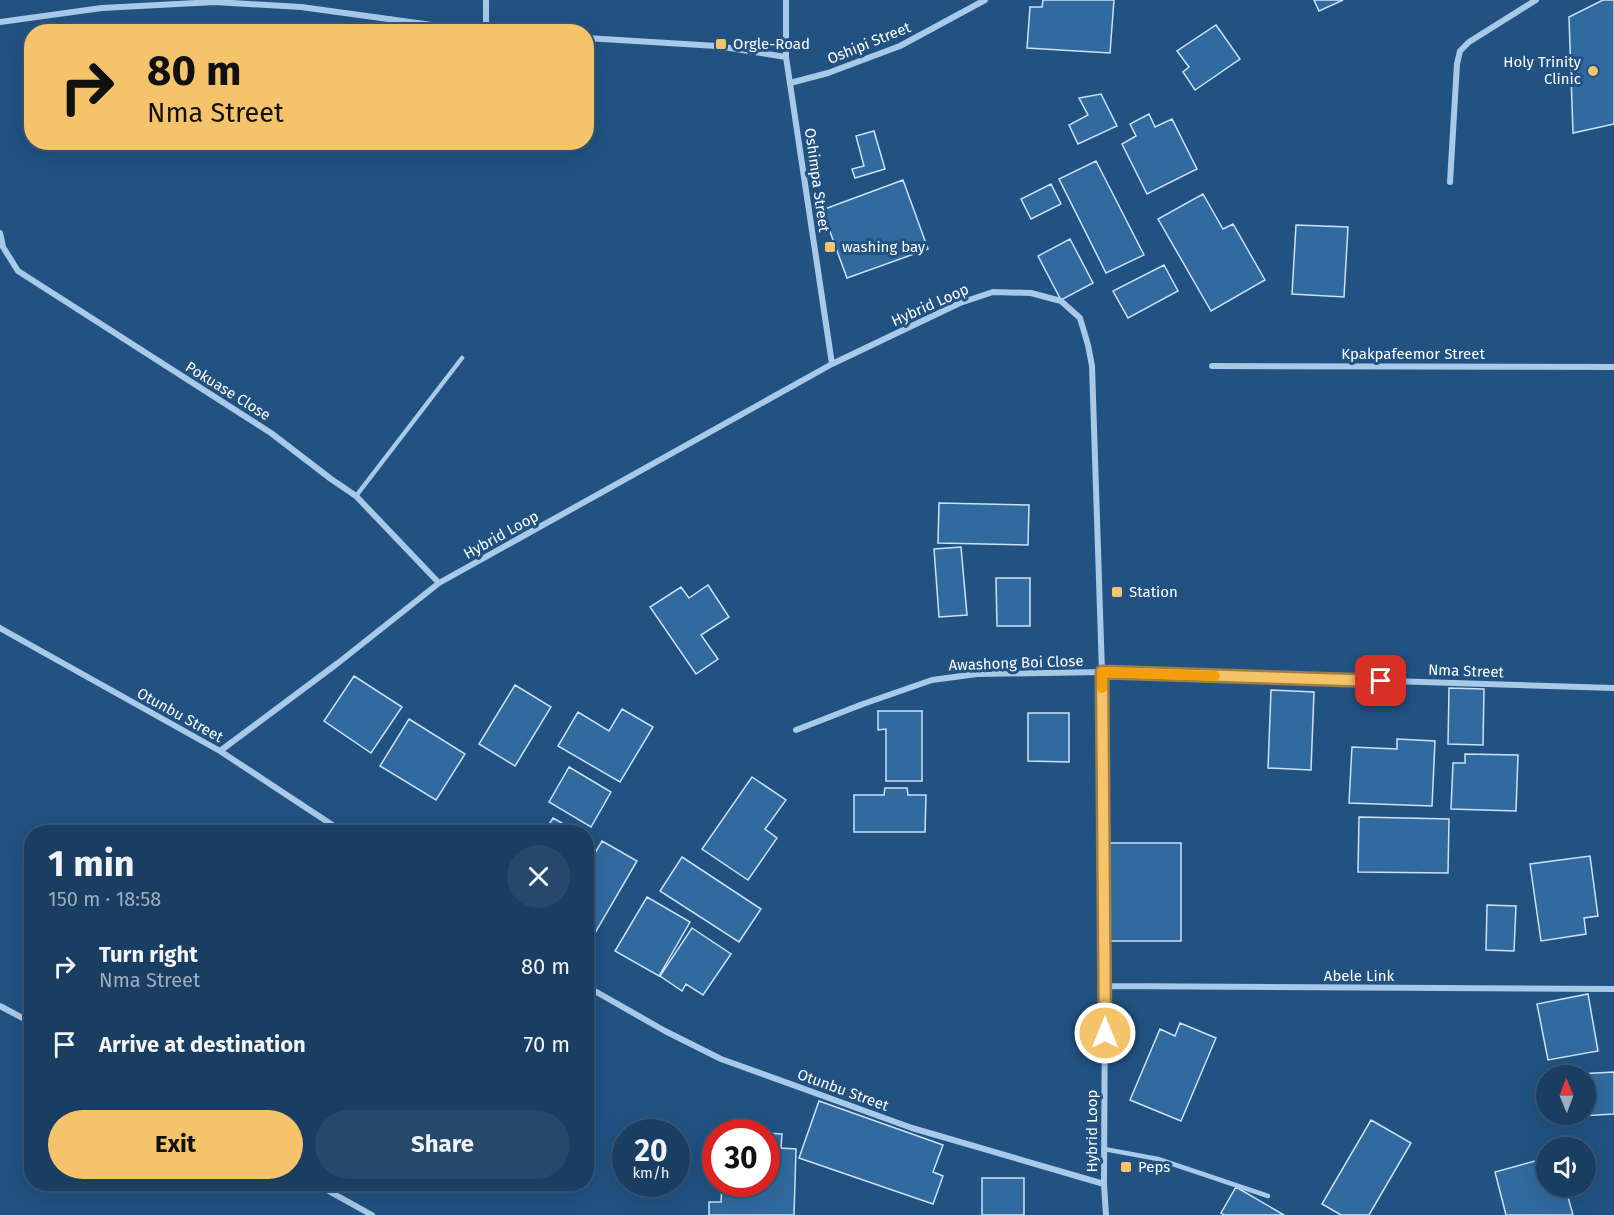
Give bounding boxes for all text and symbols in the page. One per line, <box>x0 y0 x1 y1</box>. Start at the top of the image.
street label: Oshipi Street <box>825 18 914 68</box>
place label: Orgle-Road <box>733 35 810 53</box>
marker: Orgle-Road <box>714 37 728 51</box>
text: 80 m <box>147 46 241 96</box>
icon: right <box>48 48 126 126</box>
place label: Holy Trinity Clinic <box>1503 53 1582 88</box>
marker: Holy Trinity Clinic <box>1586 64 1600 78</box>
text: Nma Street <box>147 97 284 129</box>
street label: Oshimpa Street <box>801 127 833 234</box>
place label: washing bay <box>842 238 926 256</box>
marker: washing bay <box>823 240 837 254</box>
street label: Hybrid Loop <box>888 280 972 330</box>
street label: Kpakpafeemor Street <box>1341 345 1485 363</box>
street label: Pokuase Close <box>182 358 274 424</box>
street label: Hybrid Loop <box>460 507 542 563</box>
place label: Station <box>1129 583 1178 601</box>
marker: Station <box>1110 585 1124 599</box>
street label: Awashong Boi Close <box>948 652 1084 674</box>
pin <box>1355 655 1406 706</box>
street label: Nma Street <box>1428 661 1505 681</box>
icon: arrive <box>1364 664 1397 697</box>
street label: Otunbu Street <box>134 684 227 746</box>
text: 1 min <box>48 842 135 886</box>
button: close <box>507 845 570 908</box>
text: 150 m · 18:58 <box>48 887 161 911</box>
text: Turn right <box>99 941 198 968</box>
icon: right <box>48 950 81 983</box>
text: 80 m <box>521 953 570 980</box>
street label: Abele Link <box>1324 967 1394 985</box>
text: Nma Street <box>99 968 200 992</box>
position arrow <box>1073 1001 1137 1065</box>
icon: arrive <box>48 1028 81 1061</box>
text: Arrive at destination <box>99 1031 306 1058</box>
text: 70 m <box>524 1031 570 1058</box>
street label: Otunbu Street <box>795 1065 892 1115</box>
north arrow <box>1536 1065 1596 1125</box>
map controls <box>1536 1065 1596 1197</box>
street label: Hybrid Loop <box>1083 1090 1101 1172</box>
button: Exit <box>48 1110 303 1179</box>
button: Share <box>315 1110 570 1179</box>
speed limit sign: 30 <box>702 1119 780 1197</box>
text: 20 <box>634 1133 668 1169</box>
button: sound <box>1536 1137 1596 1197</box>
place label: Peps <box>1138 1158 1170 1176</box>
marker: Peps <box>1119 1160 1133 1174</box>
text: km/h <box>632 1164 670 1182</box>

